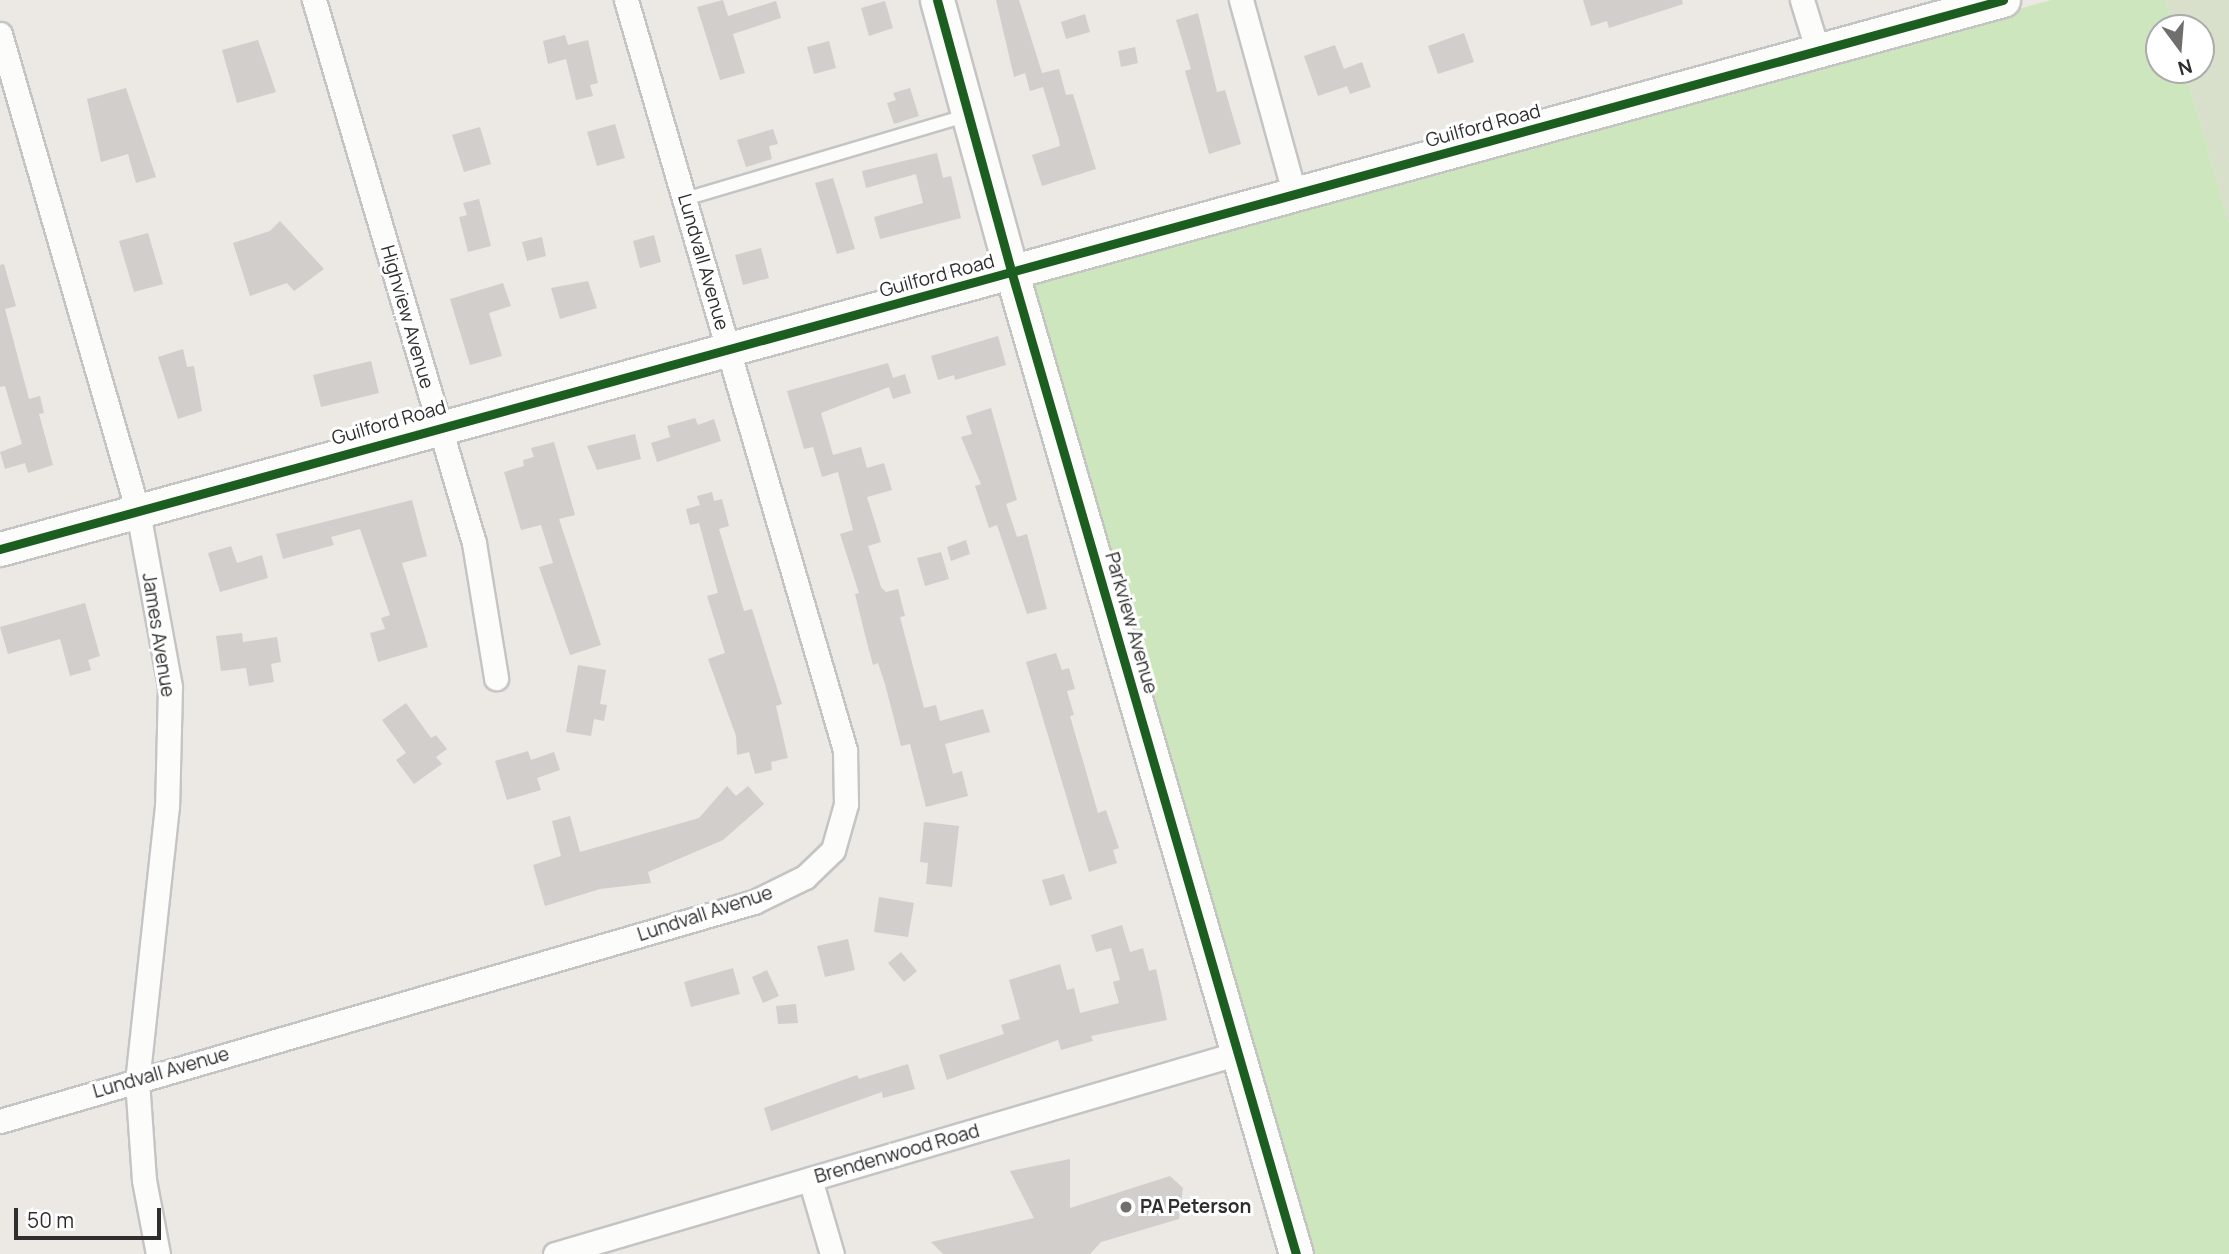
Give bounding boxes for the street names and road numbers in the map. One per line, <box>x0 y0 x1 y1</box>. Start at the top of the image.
street label: Guilford Road <box>1423 100 1543 152</box>
street label: Lundvall Avenue <box>673 191 733 333</box>
street label: Highview Avenue <box>376 243 438 391</box>
street label: Guilford Road <box>877 250 997 302</box>
street label: Guilford Road <box>329 396 449 450</box>
street label: Parkview Avenue <box>1100 550 1162 696</box>
street label: James Avenue <box>137 571 179 699</box>
street label: Lundvall Avenue <box>635 881 775 947</box>
street label: Lundvall Avenue <box>90 1043 232 1103</box>
street label: Brendenwood Road <box>812 1120 982 1188</box>

